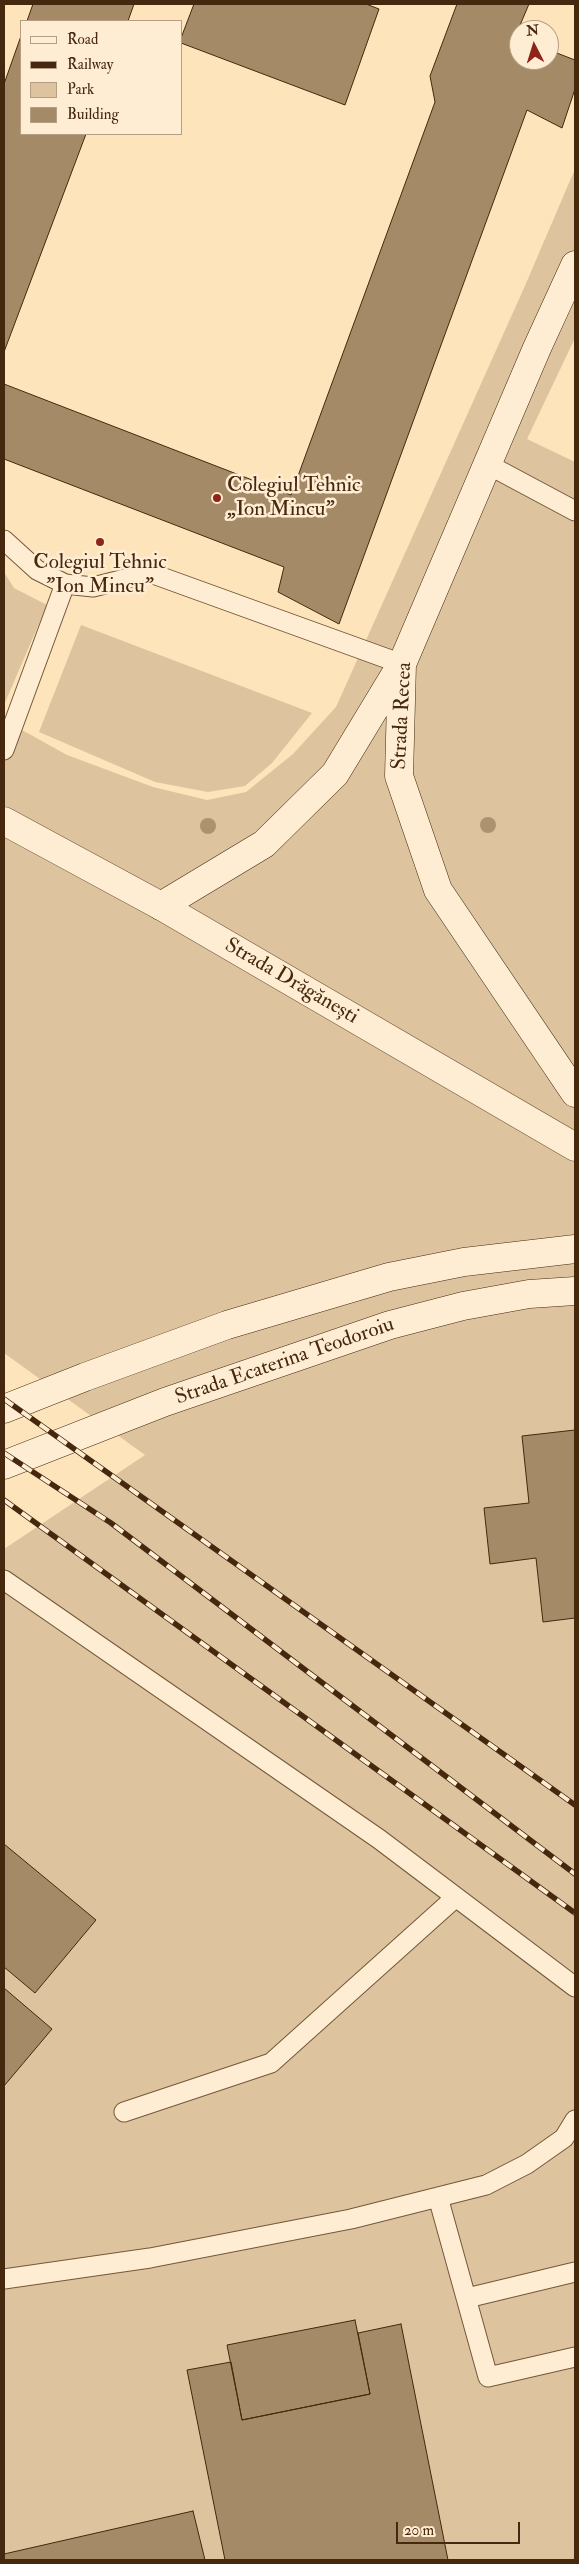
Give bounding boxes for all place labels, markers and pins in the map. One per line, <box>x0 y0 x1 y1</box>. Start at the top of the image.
place label: Colegiul Tehnic „Ion Mincu” <box>227 473 360 523</box>
marker: Colegiul Tehnic „Ion Mincu” <box>211 492 223 504</box>
marker: Colegiul Tehnic "Ion Mincu" <box>94 536 106 548</box>
place label: Colegiul Tehnic "Ion Mincu" <box>33 550 167 600</box>

